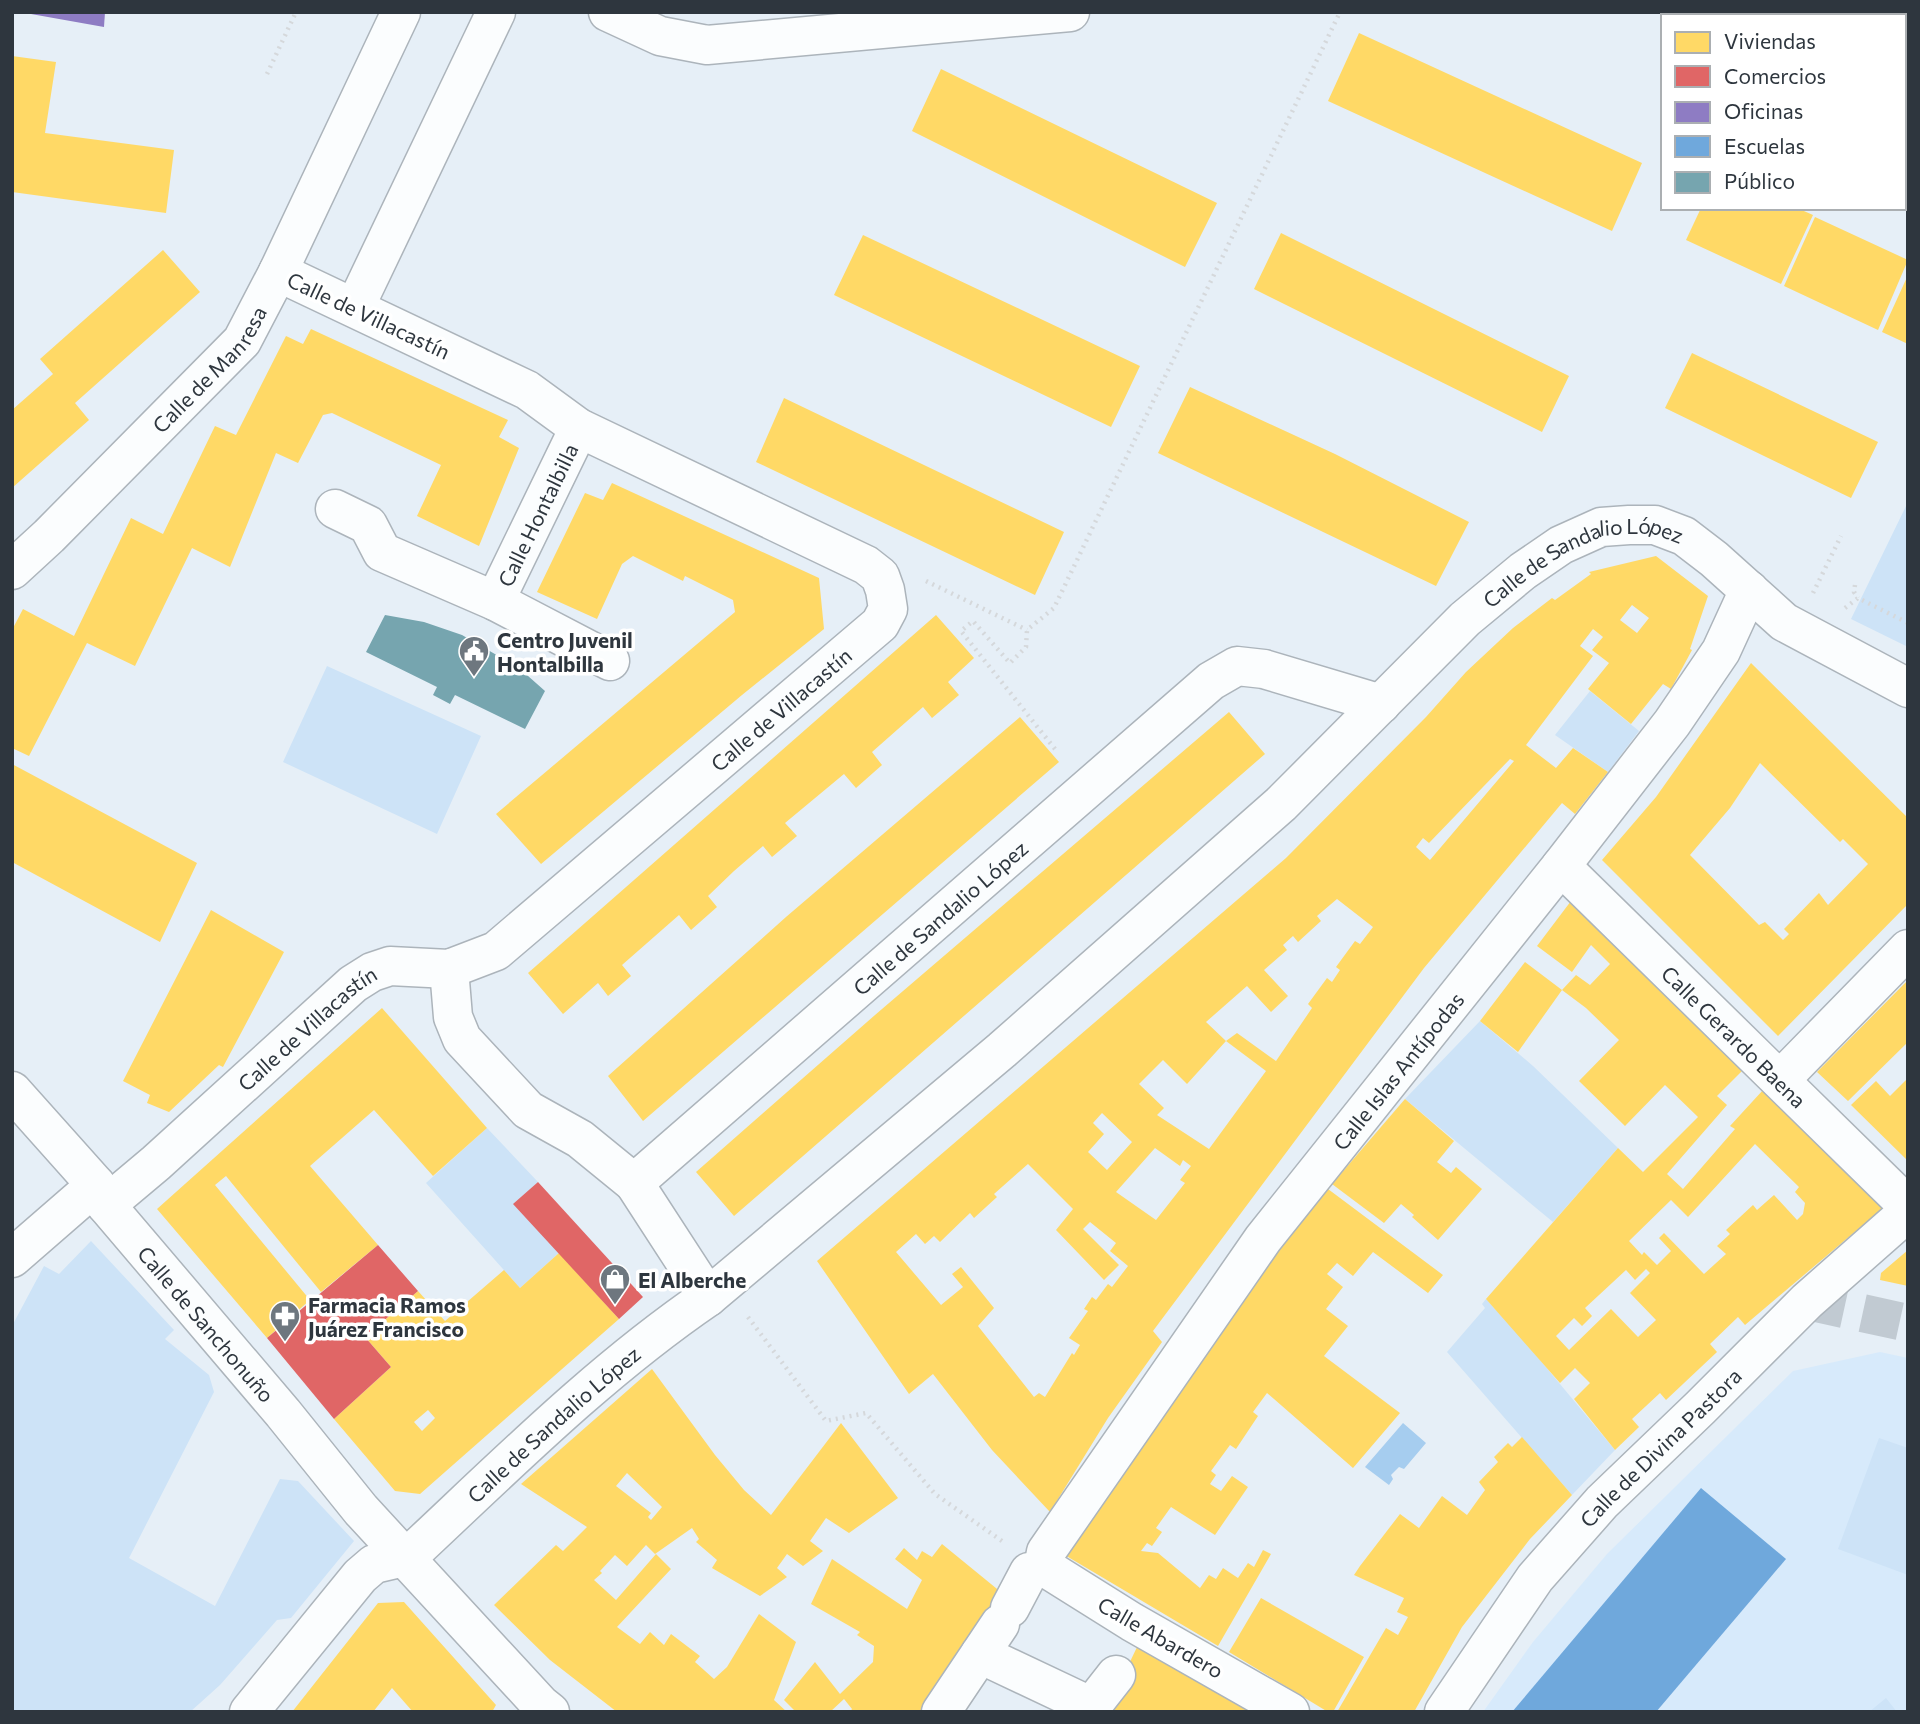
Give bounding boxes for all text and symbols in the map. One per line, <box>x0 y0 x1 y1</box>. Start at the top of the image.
legend <box>1661 14 1906 210</box>
text: Viviendas <box>1724 28 1816 53</box>
text: Comercios <box>1724 63 1826 88</box>
text: Oficinas <box>1724 98 1803 123</box>
text: Escuelas <box>1724 133 1805 158</box>
text: Público <box>1724 168 1795 193</box>
street label: Calle de Villacastín <box>284 266 454 364</box>
street label: Calle de Manresa <box>147 302 271 437</box>
street label: Calle Hontalbilla <box>492 439 582 590</box>
street label: Calle de Sandalio López <box>1477 512 1687 612</box>
place label: Centro Juvenil Hontalbilla <box>497 627 633 676</box>
public building icon: Centro Juvenil Hontalbilla <box>457 634 491 678</box>
street label: Calle de Villacastín <box>705 642 856 776</box>
street label: Calle de Sandalio López <box>847 835 1032 1000</box>
street label: Calle de Villacastín <box>232 960 381 1095</box>
street label: Calle Gerardo Baena <box>1657 960 1812 1112</box>
street label: Calle Islas Antípodas <box>1327 987 1468 1154</box>
street label: Calle de Sanchonuño <box>133 1240 280 1407</box>
shop icon: El Alberche <box>598 1262 632 1306</box>
place label: El Alberche <box>638 1267 746 1292</box>
place label: Farmacia Ramos Juárez Francisco <box>308 1292 466 1341</box>
pharmacy icon: Farmacia Ramos Juárez Francisco <box>268 1299 302 1343</box>
street label: Calle de Sandalio López <box>462 1340 644 1507</box>
street label: Calle de Divina Pastora <box>1574 1362 1746 1532</box>
street label: Calle Abardero <box>1094 1591 1228 1683</box>

